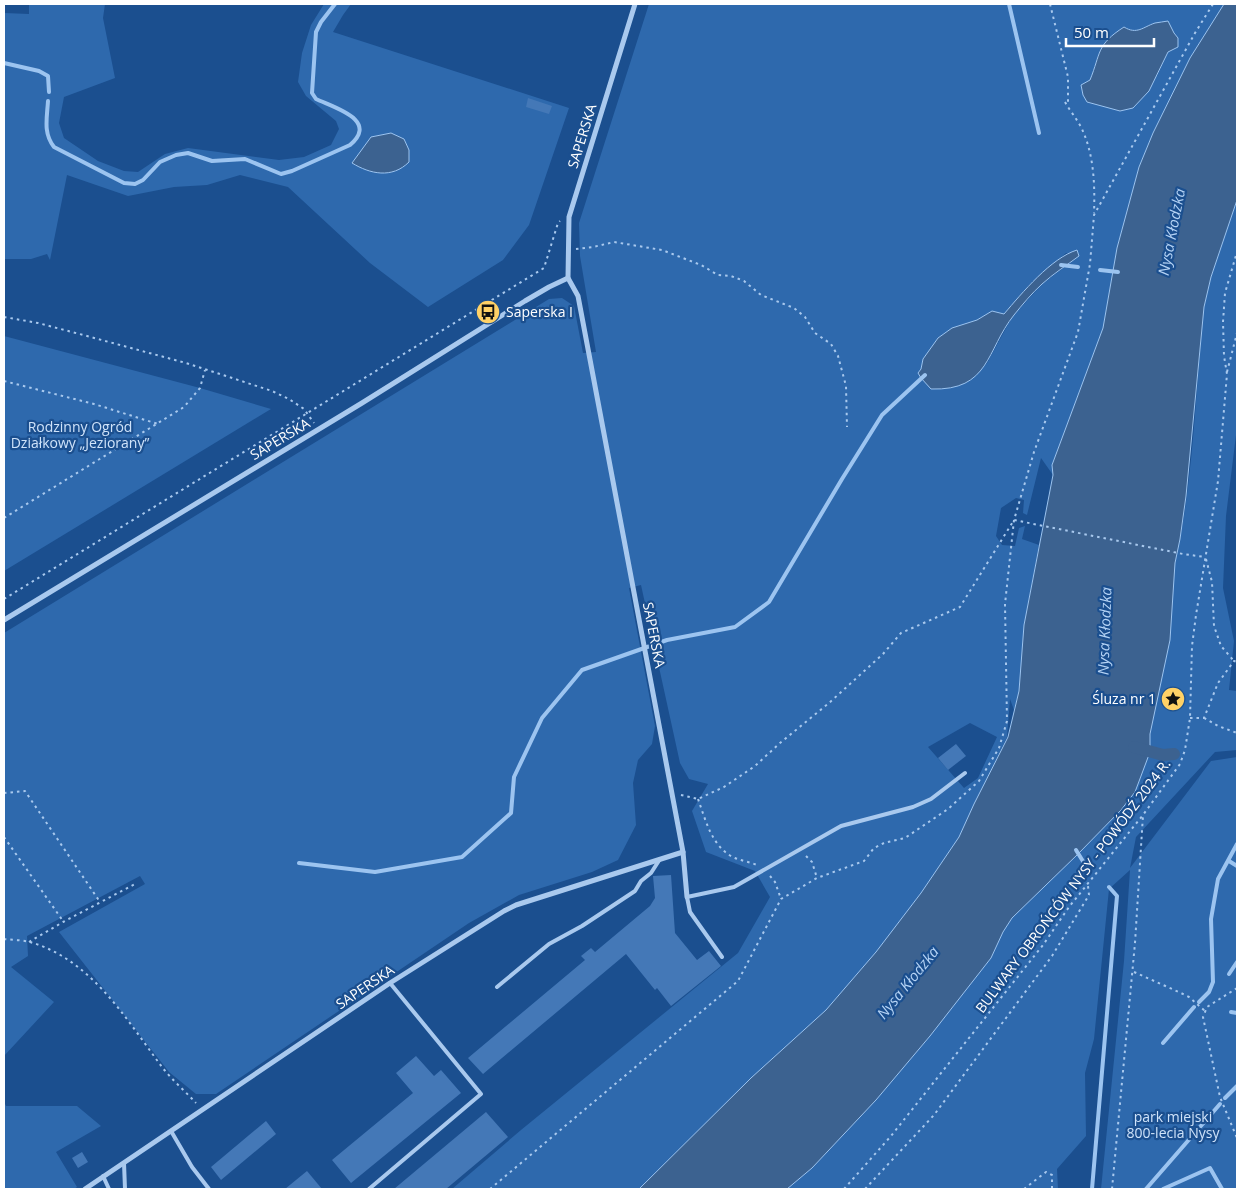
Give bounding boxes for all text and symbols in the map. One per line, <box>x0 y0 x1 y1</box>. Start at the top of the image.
scale bar <box>1066 15 1154 47</box>
text: 50 m <box>1074 22 1109 42</box>
street label: SAPERSKA <box>563 101 600 170</box>
water label: Nysa Kłodzka <box>1153 186 1189 277</box>
bus stop icon: Saperska I <box>475 299 501 325</box>
place label: Saperska I <box>506 302 573 321</box>
street label: SAPERSKA <box>246 413 313 464</box>
park label: Rodzinny Ogród Działkowy „Jeziorany” <box>11 417 149 452</box>
water label: Nysa Kłodzka <box>1092 586 1116 675</box>
street label: SAPERSKA <box>639 600 670 669</box>
place icon: Śluza nr 1 <box>1160 686 1186 712</box>
place label: Śluza nr 1 <box>1092 689 1156 708</box>
street label: BULWARY OBROŃCÓW NYSY - POWÓDŹ 2024 R. <box>971 755 1174 1017</box>
water label: Nysa Kłodzka <box>872 941 943 1023</box>
street label: SAPERSKA <box>332 960 398 1013</box>
park label: park miejski 800-lecia Nysy <box>1127 1107 1220 1142</box>

